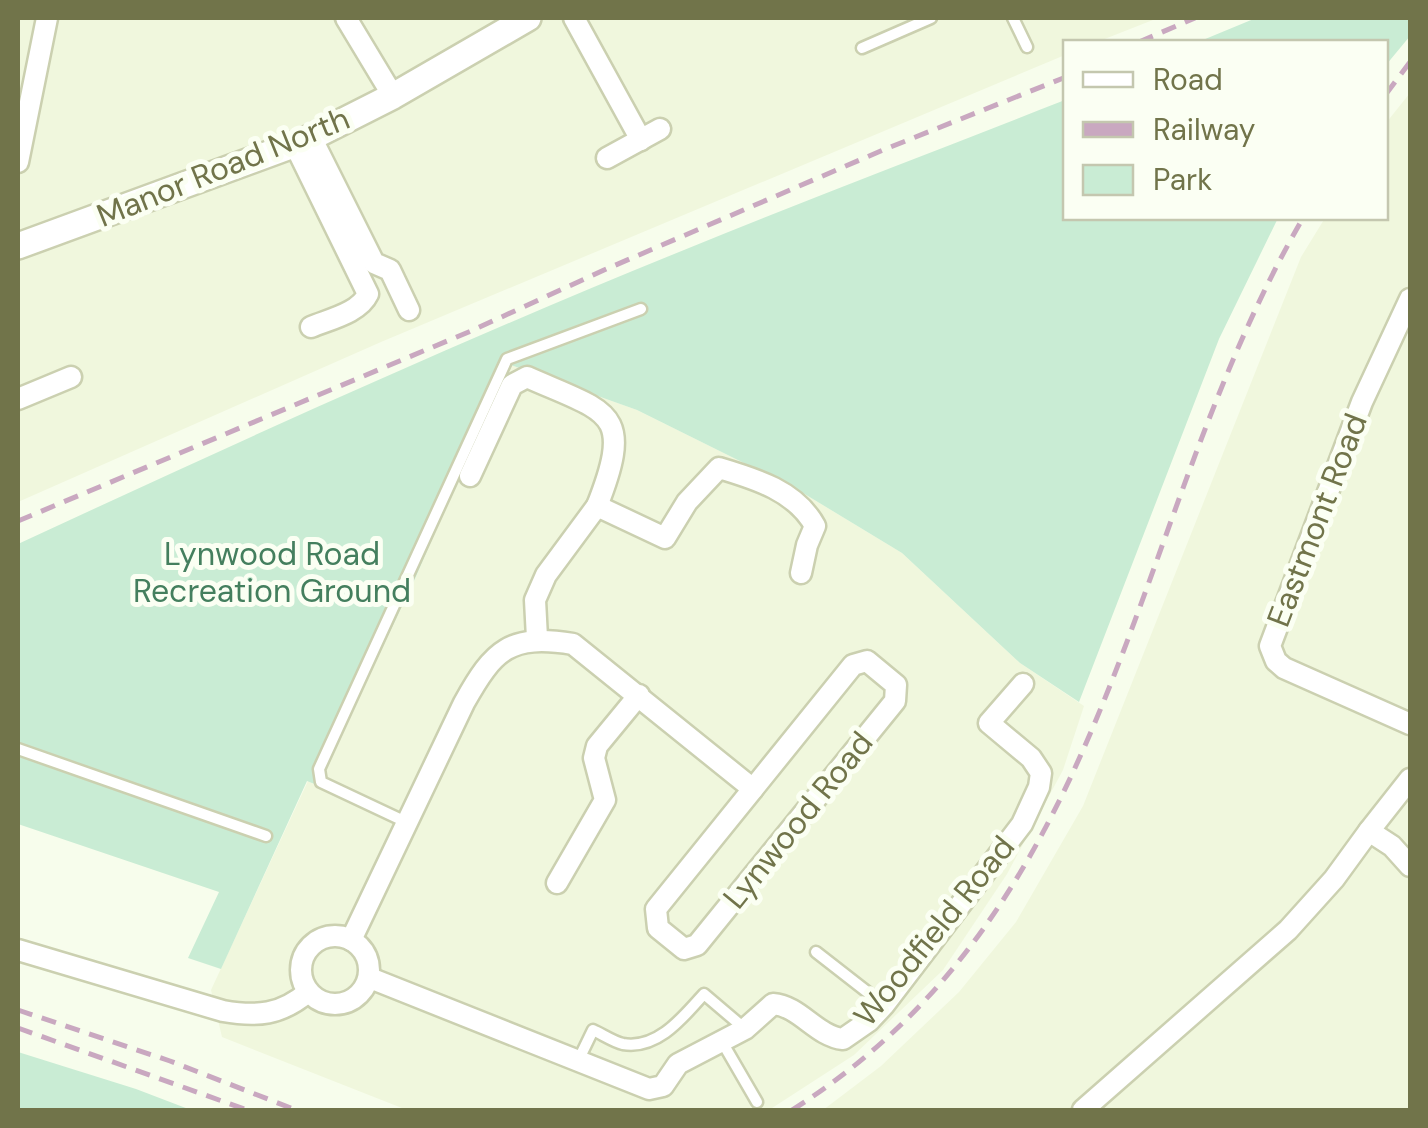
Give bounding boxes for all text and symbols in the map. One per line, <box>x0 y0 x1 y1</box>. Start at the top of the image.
legend <box>1063 40 1388 220</box>
text: Road <box>1153 60 1223 99</box>
street label: Manor Road North <box>90 97 356 237</box>
text: Railway <box>1153 110 1256 149</box>
text: Park <box>1153 160 1212 199</box>
street label: Eastmont Road <box>1257 408 1377 632</box>
park label: Lynwood Road Recreation Ground <box>133 533 411 612</box>
street label: Lynwood Road <box>714 723 882 917</box>
street label: Woodfield Road <box>844 827 1024 1035</box>

